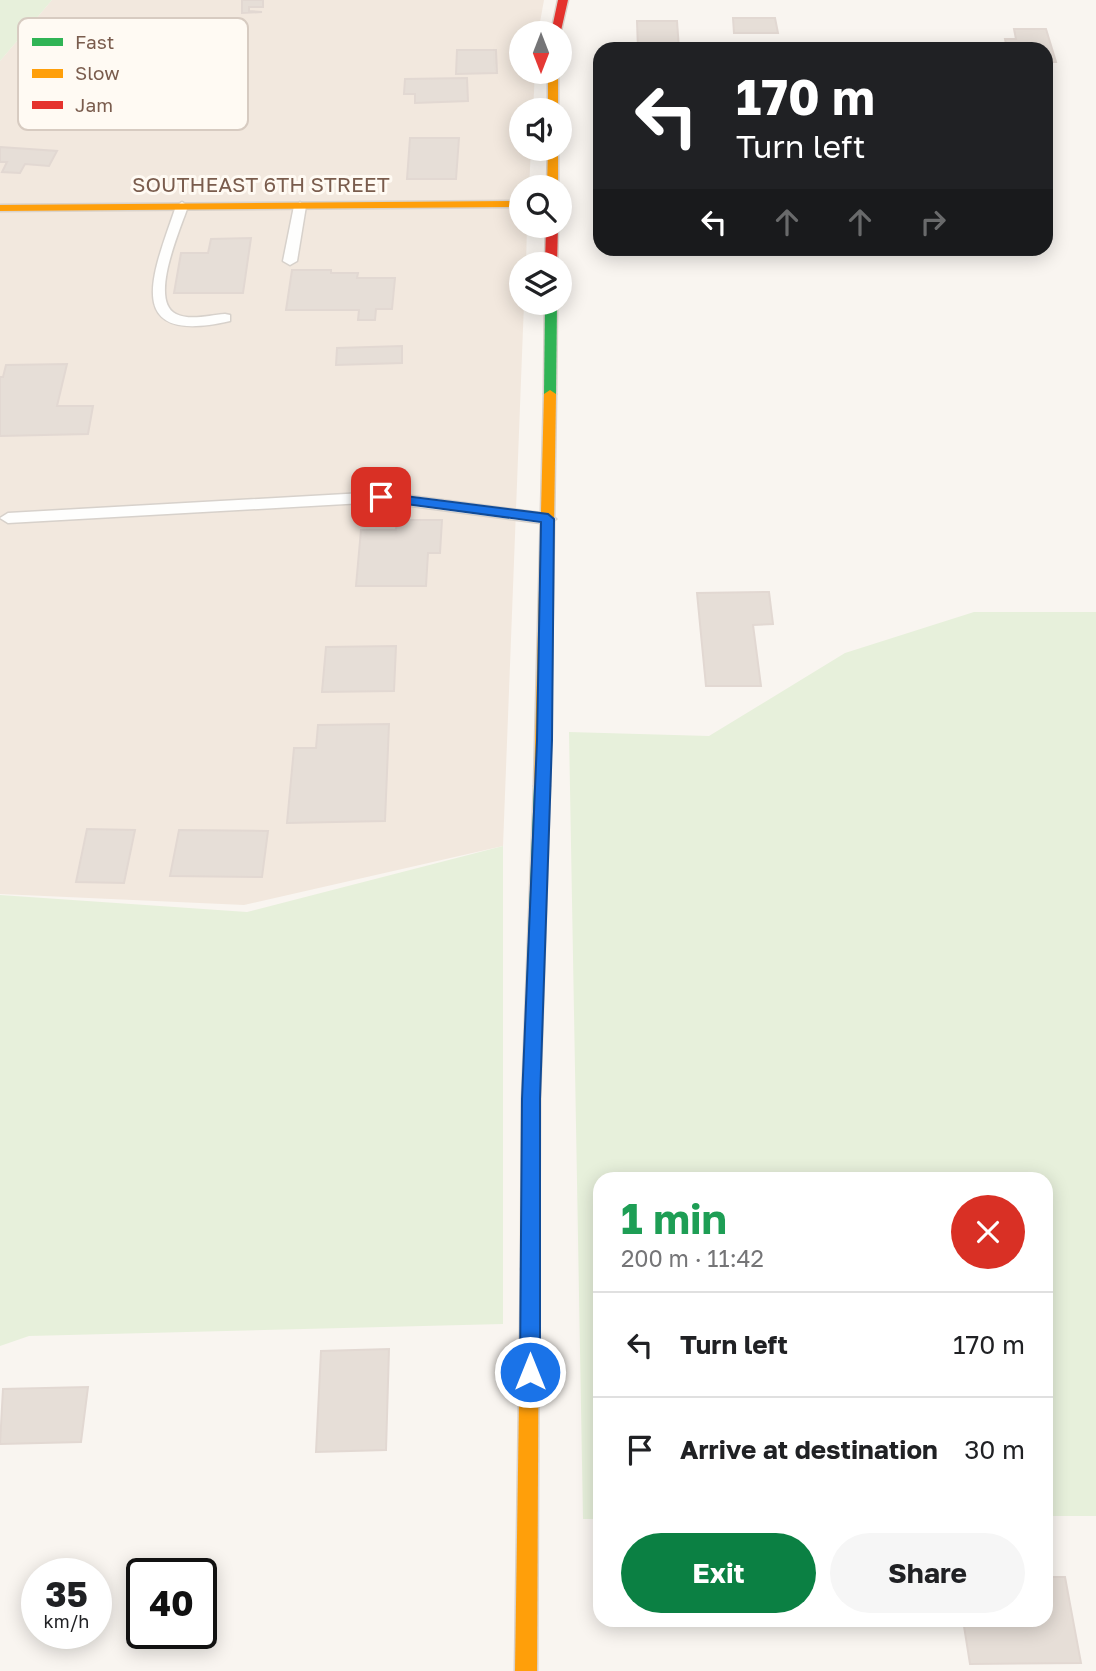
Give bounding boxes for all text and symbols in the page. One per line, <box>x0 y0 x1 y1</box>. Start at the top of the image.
legend <box>18 18 248 130</box>
north arrow <box>509 21 572 84</box>
map controls <box>509 21 572 315</box>
text: Fast <box>75 30 114 53</box>
text: Slow <box>75 61 120 84</box>
text: 170 m <box>736 67 875 126</box>
icon: left <box>621 70 712 161</box>
text: Jam <box>75 93 113 116</box>
button: sound <box>509 98 572 161</box>
text: Turn left <box>736 127 865 165</box>
street label: SOUTHEAST 6TH STREET <box>132 171 390 197</box>
button: search <box>509 175 572 238</box>
icon: left <box>695 203 733 241</box>
icon: ahead <box>768 203 806 241</box>
icon: ahead <box>841 203 879 241</box>
icon: right <box>914 203 952 241</box>
button: layers <box>509 252 572 315</box>
pin <box>351 467 411 527</box>
icon: arrive <box>362 478 400 516</box>
text: 1 min <box>621 1193 727 1243</box>
button: close <box>951 1195 1025 1269</box>
text: 200 m · 11:42 <box>621 1244 764 1272</box>
icon: left <box>621 1326 659 1364</box>
text: Turn left <box>680 1329 788 1360</box>
text: 170 m <box>953 1329 1025 1360</box>
position arrow <box>493 1335 567 1409</box>
icon: arrive <box>621 1431 659 1469</box>
text: Arrive at destination <box>680 1434 938 1465</box>
text: 30 m <box>964 1434 1025 1465</box>
button: Exit <box>621 1533 816 1613</box>
button: Share <box>830 1533 1025 1613</box>
speed limit sign: 40 <box>126 1558 217 1649</box>
text: 35 <box>45 1573 88 1615</box>
text: km/h <box>44 1610 89 1632</box>

